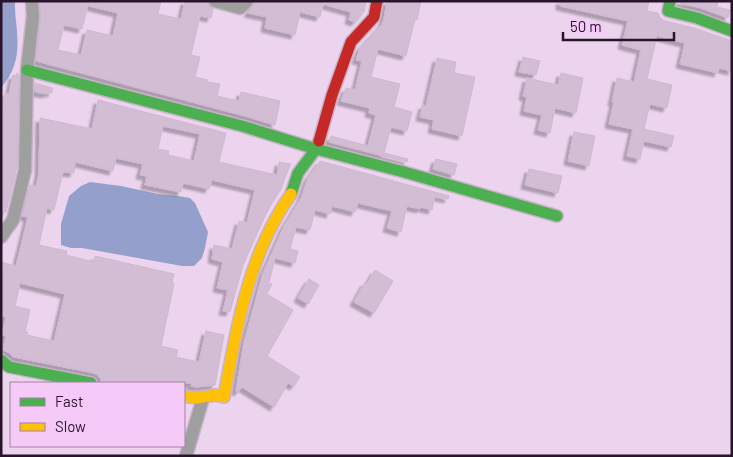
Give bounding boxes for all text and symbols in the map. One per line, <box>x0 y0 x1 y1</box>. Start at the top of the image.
scale bar <box>563 10 674 42</box>
text: 50 m <box>570 17 602 35</box>
legend <box>10 382 185 447</box>
text: Fast <box>55 392 83 410</box>
text: Slow <box>55 417 86 435</box>

